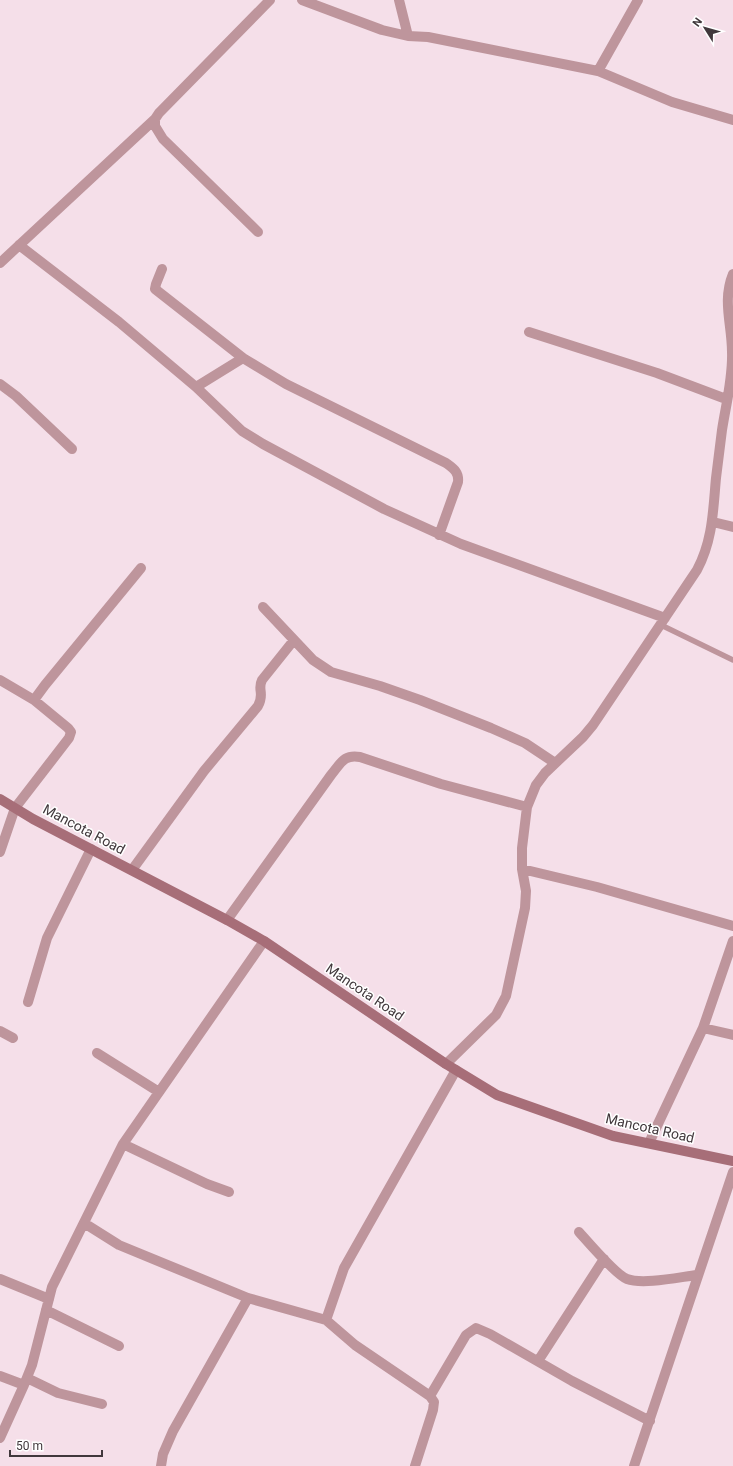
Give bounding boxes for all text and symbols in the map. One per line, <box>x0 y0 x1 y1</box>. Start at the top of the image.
north arrow <box>685 8 725 48</box>
text: N <box>690 15 705 29</box>
street label: Mancota Road <box>40 801 128 857</box>
street label: Mancota Road <box>323 960 407 1024</box>
street label: Mancota Road <box>604 1110 696 1146</box>
scale bar <box>10 1432 102 1458</box>
text: 50 m <box>16 1439 43 1453</box>

